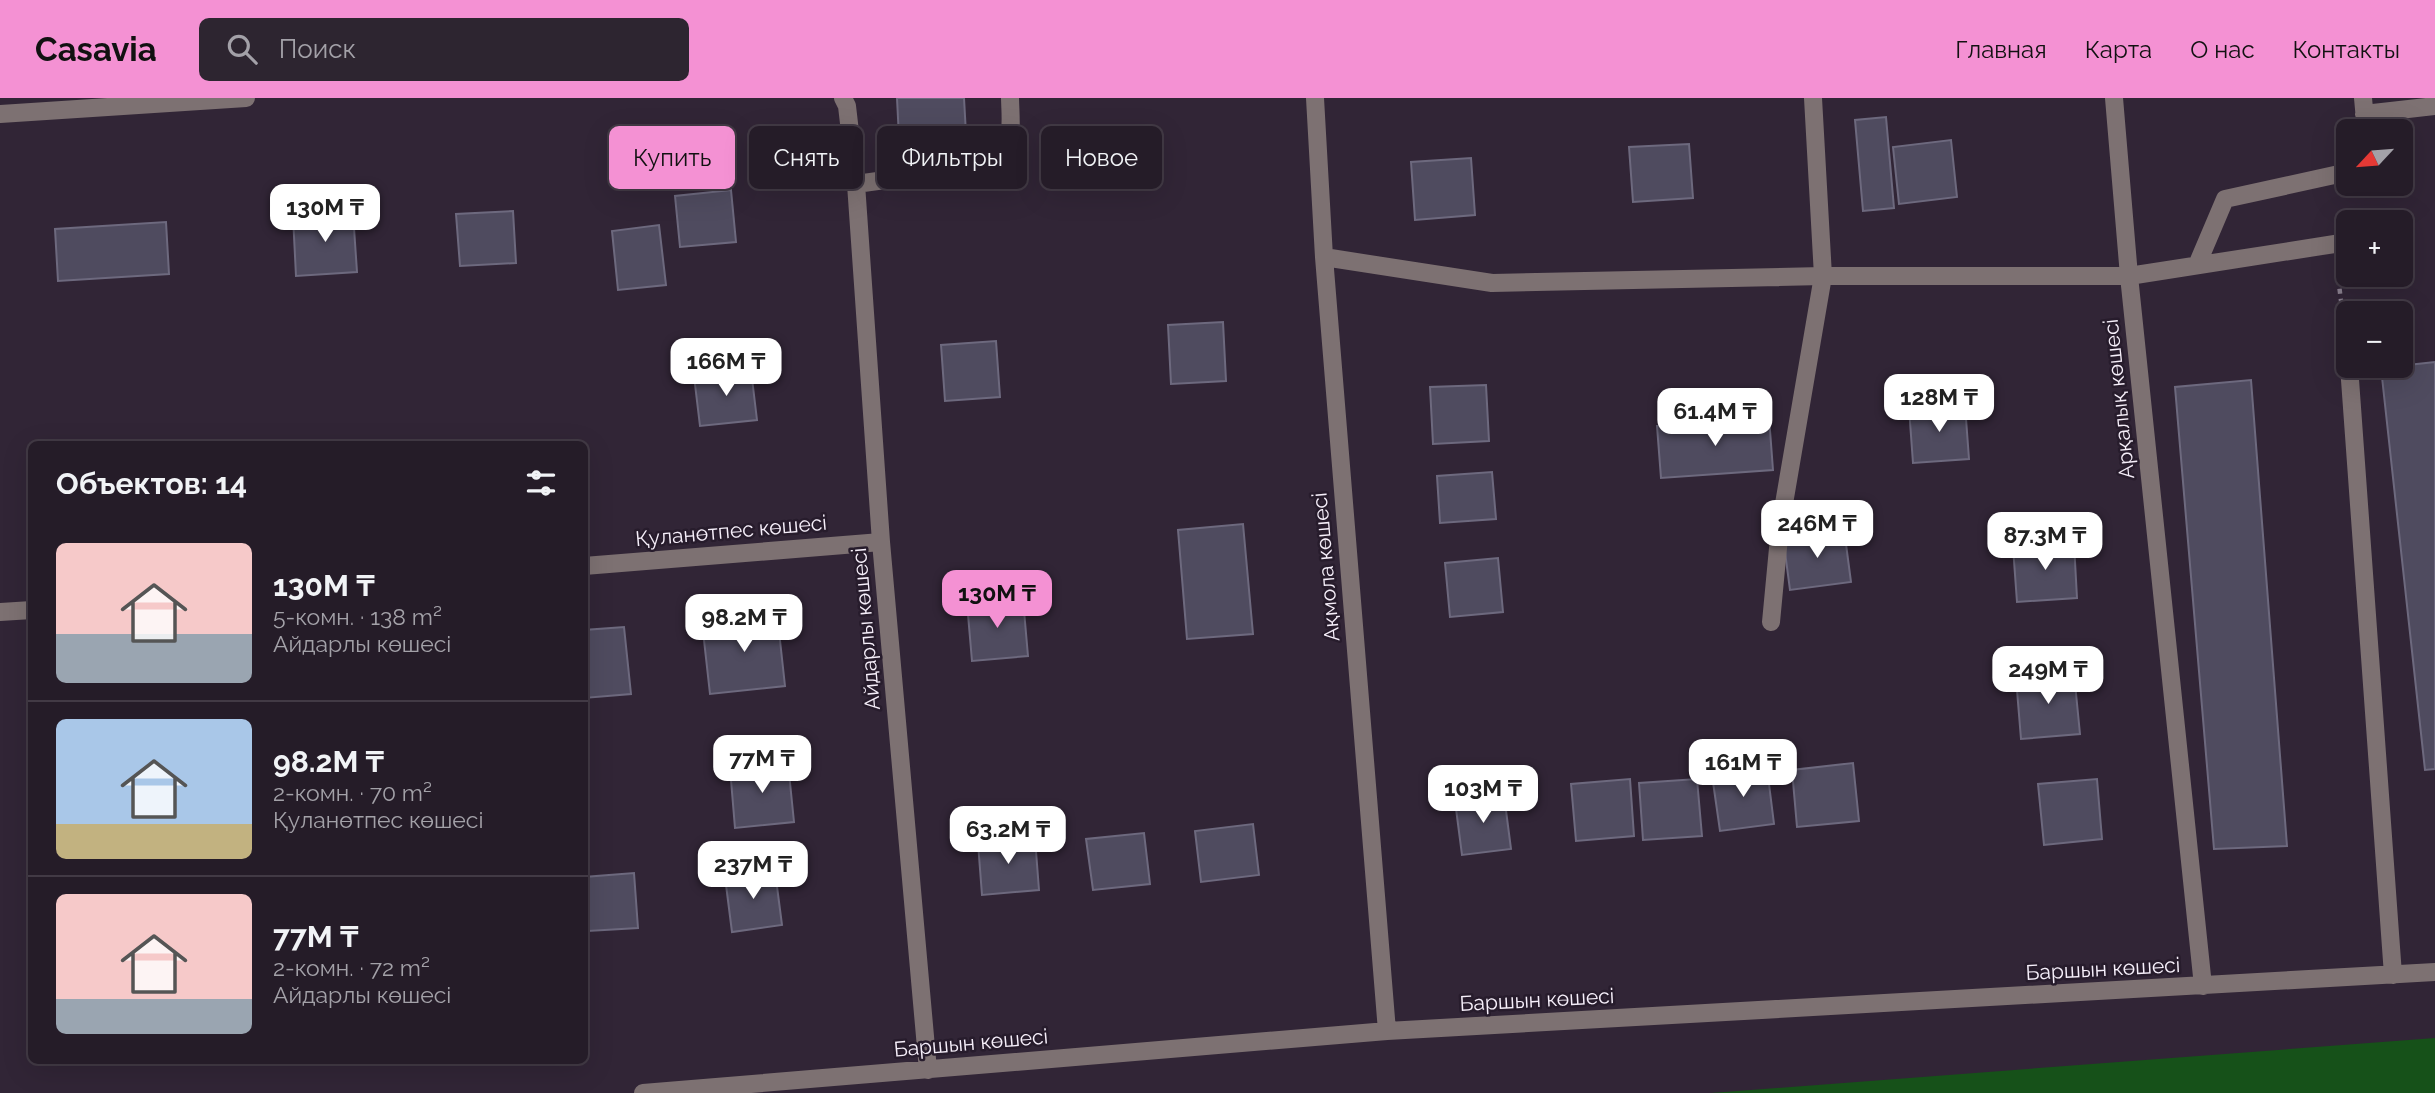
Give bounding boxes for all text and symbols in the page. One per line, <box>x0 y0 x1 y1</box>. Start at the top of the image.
search box <box>199 18 689 81</box>
text: Casavia <box>35 30 157 69</box>
icon: search <box>223 30 261 68</box>
text: Поиск <box>279 34 356 64</box>
text: Главная <box>1955 35 2047 64</box>
text: Карта <box>2085 35 2152 64</box>
text: О нас <box>2190 35 2255 64</box>
text: Контакты <box>2293 35 2400 64</box>
north arrow <box>2336 119 2413 196</box>
map controls <box>2336 119 2413 378</box>
chip: Купить <box>609 126 735 189</box>
chip: Снять <box>749 126 863 189</box>
chip: Фильтры <box>877 126 1027 189</box>
chip: Новое <box>1041 126 1162 189</box>
pin: 130M ₸ <box>268 184 382 244</box>
text: 130M ₸ <box>286 193 364 220</box>
button: + <box>2336 210 2413 287</box>
button: − <box>2336 301 2413 378</box>
street label: Арқалық көшесі <box>2098 318 2139 480</box>
pin: 166M ₸ <box>669 338 783 398</box>
text: 166M ₸ <box>687 347 765 374</box>
pin: 128M ₸ <box>1882 374 1996 434</box>
text: 128M ₸ <box>1900 383 1978 410</box>
pin: 61.4M ₸ <box>1650 388 1780 448</box>
text: 61.4M ₸ <box>1673 397 1757 424</box>
icon: filters <box>522 464 560 502</box>
text: Объектов: 14 <box>56 466 247 501</box>
street label: Ақмола көшесі <box>1307 492 1344 643</box>
pin: 246M ₸ <box>1760 500 1874 560</box>
text: 246M ₸ <box>1777 509 1857 536</box>
street label: Қуланөтпес көшесі <box>634 510 828 551</box>
pin: 87.3M ₸ <box>1980 512 2110 572</box>
text: 87.3M ₸ <box>2003 521 2087 548</box>
street label: Айдарлы көшесі <box>846 547 885 711</box>
text: 130M ₸ <box>273 568 375 603</box>
pin: 130M ₸ <box>940 570 1054 630</box>
icon: home <box>112 571 196 655</box>
text: 130M ₸ <box>958 579 1036 606</box>
pin: 98.2M ₸ <box>679 594 809 654</box>
text: 5-комн. · 138 m² <box>273 603 442 630</box>
text: 98.2M ₸ <box>701 603 787 630</box>
text: Айдарлы көшесі <box>273 630 451 657</box>
pin: 249M ₸ <box>1991 646 2105 706</box>
text: 249M ₸ <box>2008 655 2088 682</box>
pin: 77M ₸ <box>713 736 811 795</box>
pin: 161M ₸ <box>1686 740 1800 799</box>
text: 98.2M ₸ <box>273 744 384 779</box>
text: 77M ₸ <box>729 744 795 771</box>
icon: home <box>112 747 196 831</box>
text: 161M ₸ <box>1705 748 1781 775</box>
pin: 103M ₸ <box>1426 766 1540 825</box>
text: 103M ₸ <box>1444 774 1522 801</box>
text: 2-комн. · 70 m² <box>273 779 432 806</box>
text: Қуланөтпес көшесі <box>273 806 483 833</box>
pin: 63.2M ₸ <box>943 806 1073 866</box>
text: 63.2M ₸ <box>966 815 1050 842</box>
pin: 237M ₸ <box>696 842 810 901</box>
text: 237M ₸ <box>714 850 792 877</box>
text: 77M ₸ <box>273 919 359 954</box>
icon: home <box>112 922 196 1006</box>
street label: Баршын көшесі <box>2025 952 2181 985</box>
text: 2-комн. · 72 m² <box>273 954 430 981</box>
text: Айдарлы көшесі <box>273 981 451 1008</box>
street label: Баршын көшесі <box>1459 983 1615 1016</box>
street label: Баршын көшесі <box>893 1023 1049 1062</box>

